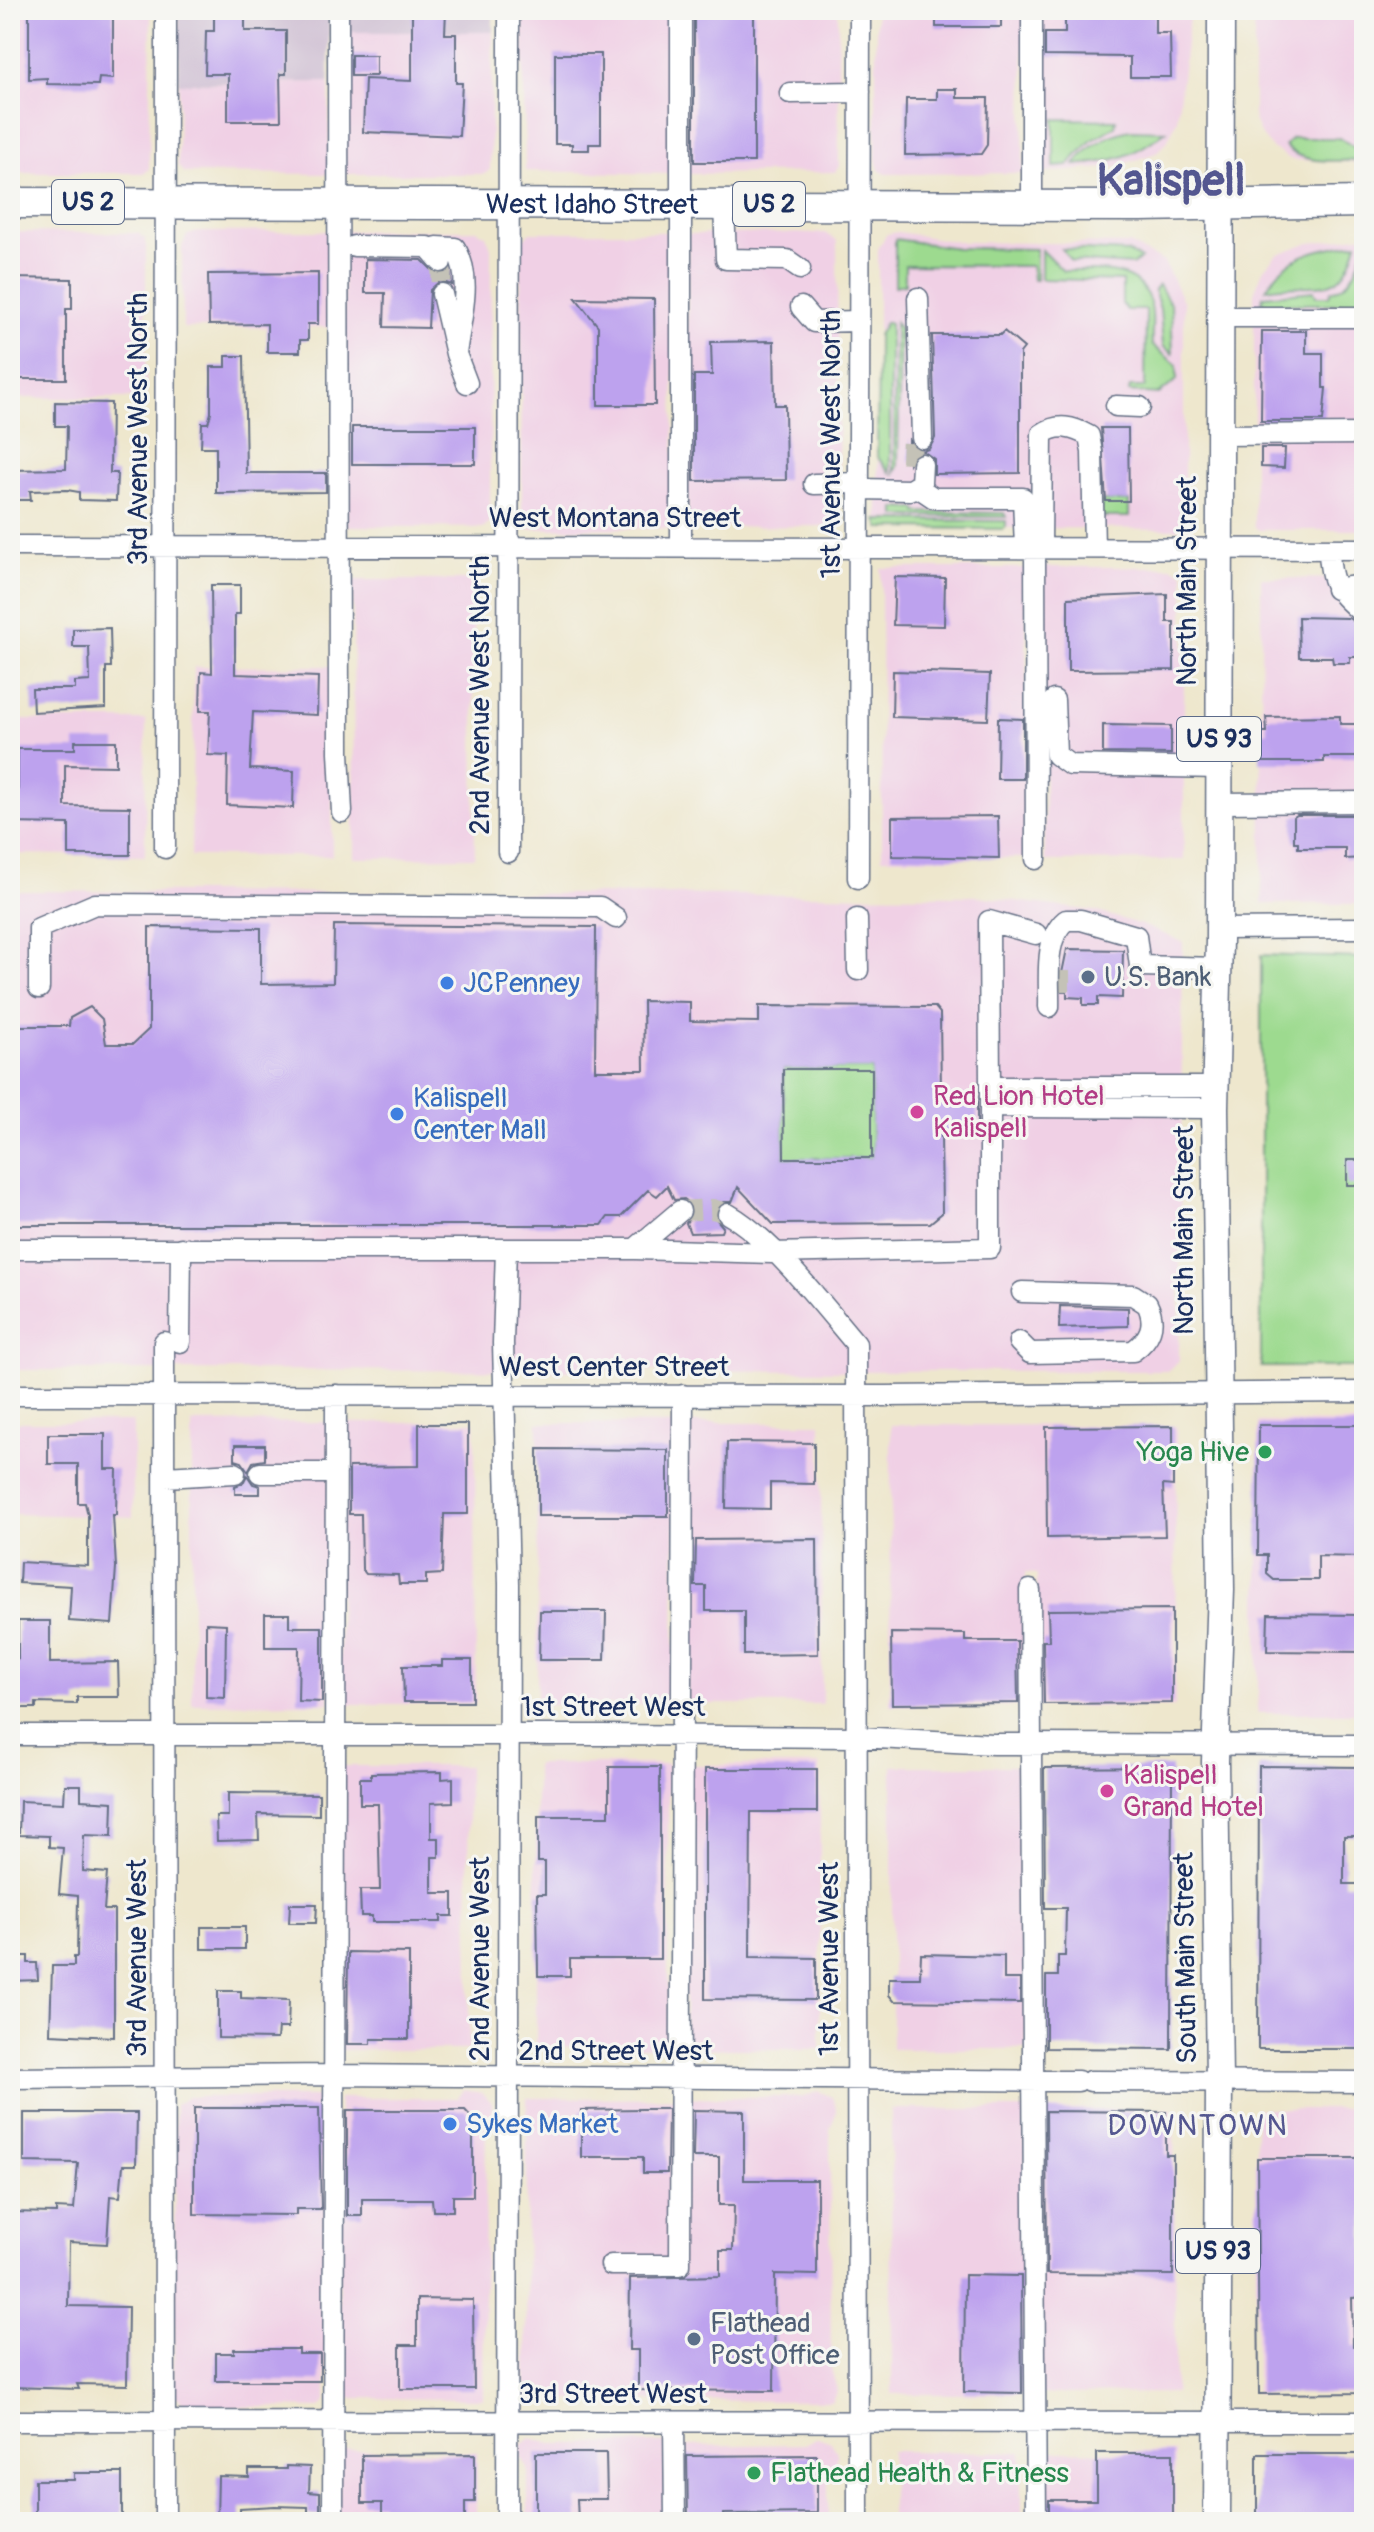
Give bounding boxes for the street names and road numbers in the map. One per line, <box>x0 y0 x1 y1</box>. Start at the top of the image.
road number: US 2 <box>52 180 124 224</box>
road number: US 2 <box>733 182 805 226</box>
street label: West Idaho Street <box>486 187 699 222</box>
street label: 3rd Avenue West North <box>121 293 156 565</box>
street label: 1st Avenue West North <box>814 310 849 578</box>
street label: North Main Street <box>1170 475 1205 686</box>
street label: West Montana Street <box>489 501 742 536</box>
street label: 2nd Avenue West North <box>463 555 498 835</box>
road number: US 93 <box>1177 717 1261 761</box>
street label: North Main Street <box>1167 1124 1202 1335</box>
street label: West Center Street <box>499 1350 730 1385</box>
street label: 1st Street West <box>521 1690 706 1725</box>
street label: South Main Street <box>1167 1851 1205 2064</box>
street label: 2nd Avenue West <box>463 1856 498 2061</box>
street label: 3rd Avenue West <box>120 1858 155 2057</box>
street label: 1st Avenue West <box>812 1861 847 2056</box>
street label: 2nd Street West <box>519 2034 714 2069</box>
road number: US 93 <box>1176 2229 1260 2273</box>
street label: 3rd Street West <box>519 2377 708 2412</box>

